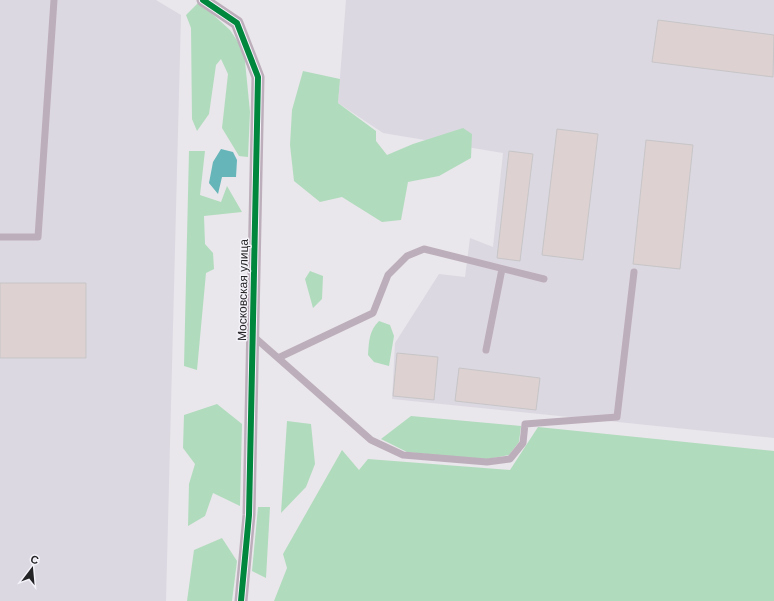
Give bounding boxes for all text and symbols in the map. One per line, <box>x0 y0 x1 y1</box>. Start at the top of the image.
street label: Московская улица <box>235 239 251 341</box>
north arrow <box>12 549 52 589</box>
text: С <box>29 553 40 566</box>

